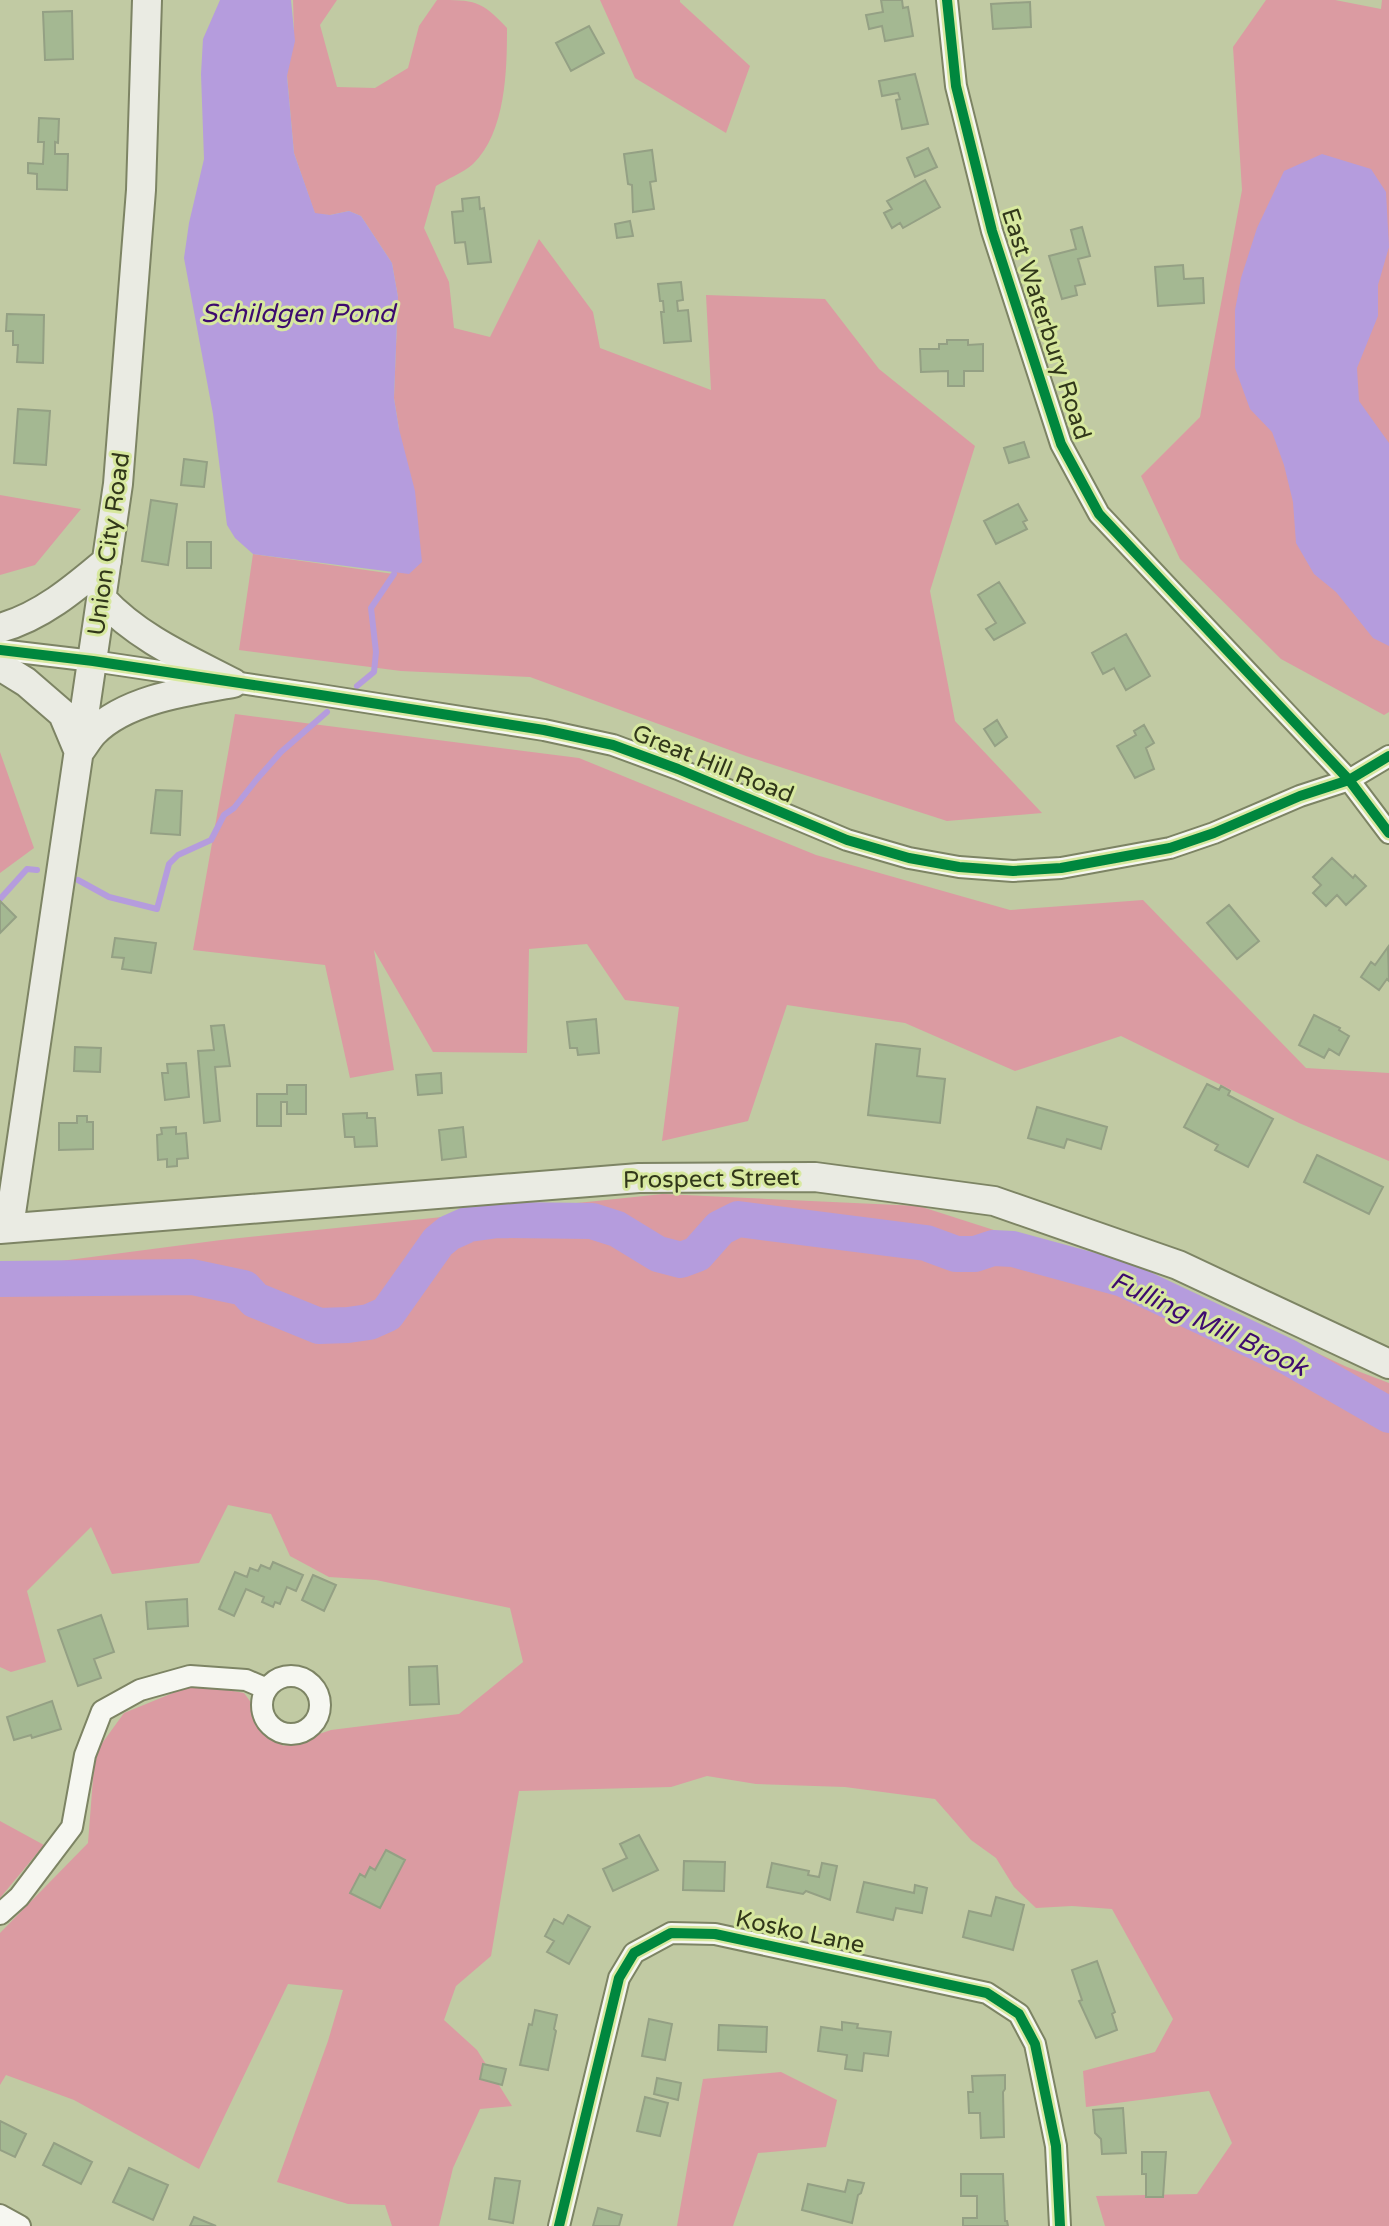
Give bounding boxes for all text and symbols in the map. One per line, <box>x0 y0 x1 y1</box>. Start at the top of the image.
street label: East Waterbury Road <box>995 204 1097 444</box>
water label: Schildgen Pond <box>201 298 398 329</box>
street label: Union City Road <box>82 450 136 638</box>
street label: Great Hill Road <box>628 718 798 810</box>
street label: Prospect Street <box>623 1163 799 1195</box>
water label: Fulling Mill Brook <box>1106 1265 1314 1384</box>
street label: Kosko Lane <box>733 1904 867 1960</box>

